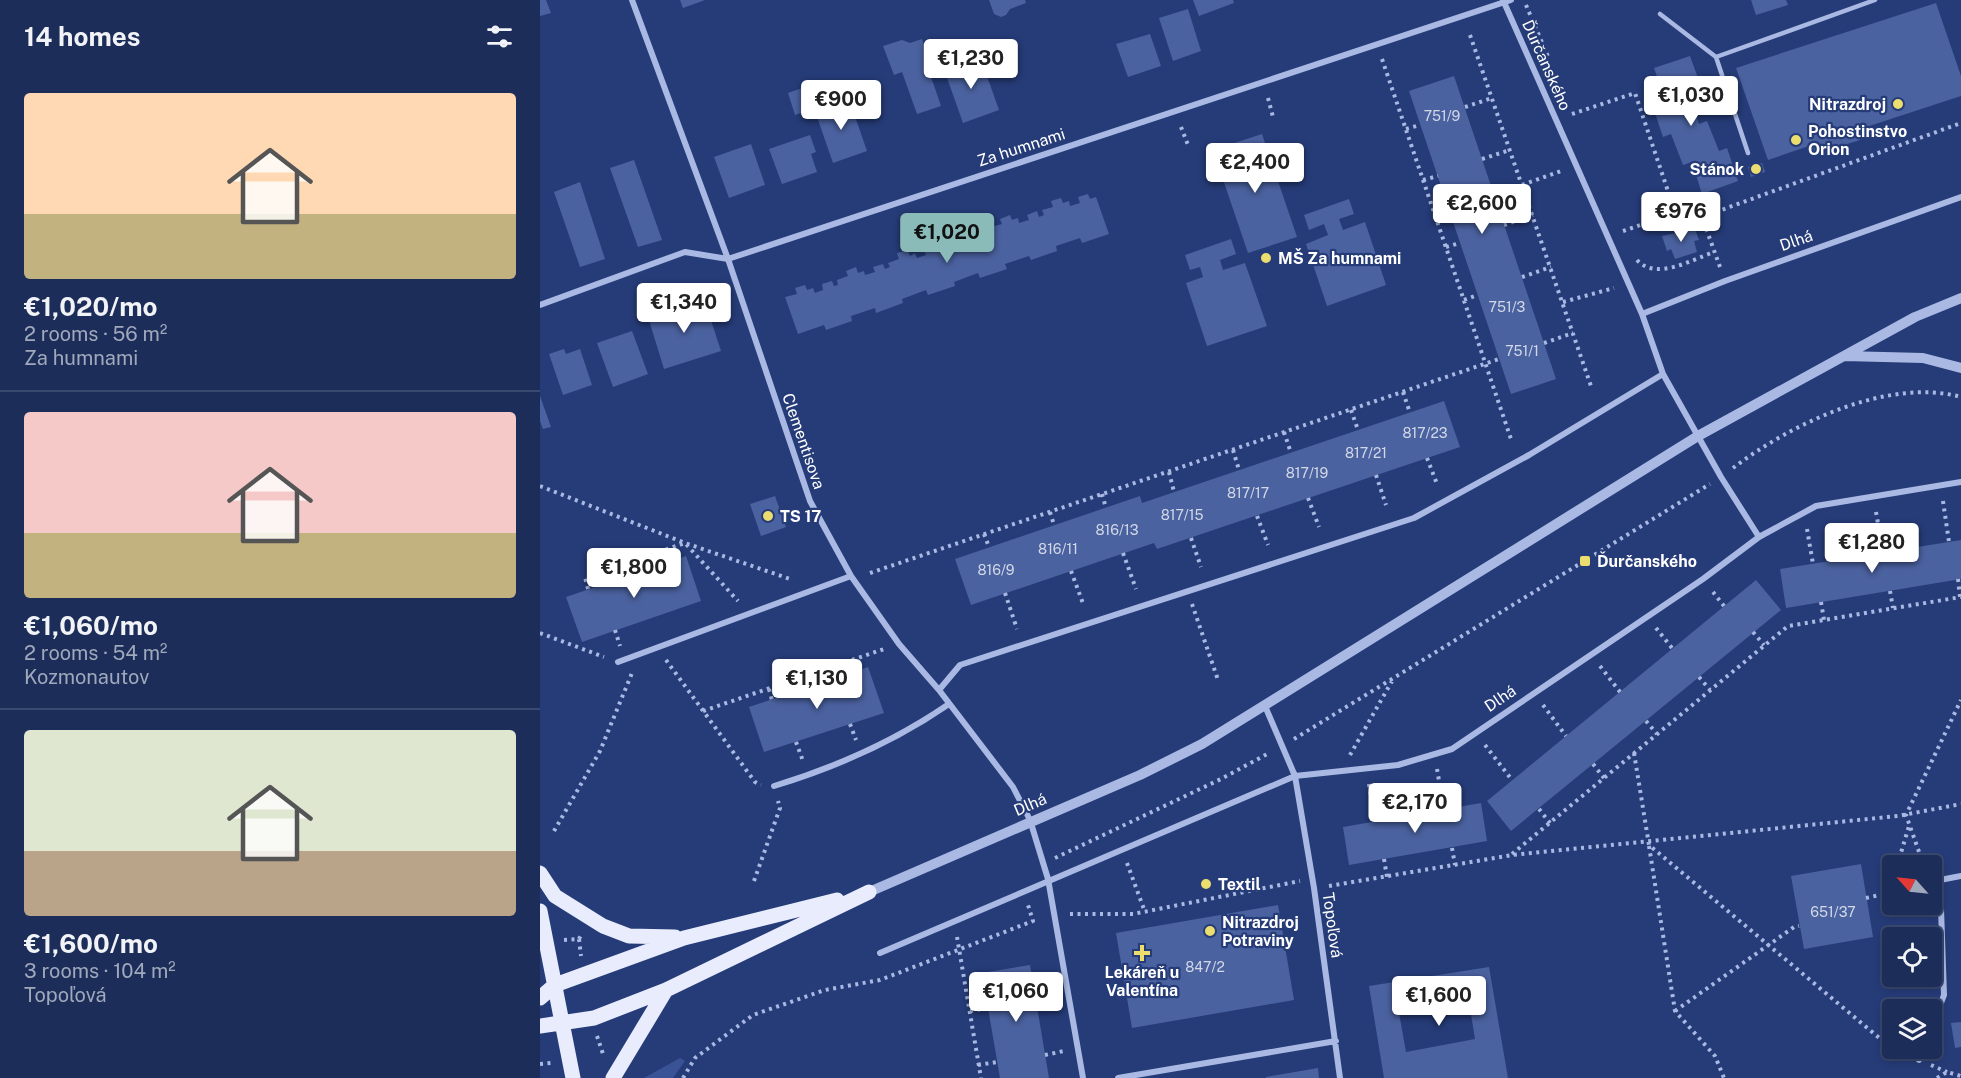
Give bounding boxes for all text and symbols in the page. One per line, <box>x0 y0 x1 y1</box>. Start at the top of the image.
street label: Ďurčanského <box>1518 17 1576 113</box>
icon: filters <box>483 20 516 53</box>
text: 14 homes <box>24 21 140 52</box>
pin: €1,230 <box>922 39 1020 90</box>
text: €1,230 <box>938 46 1004 70</box>
pin: €1,030 <box>1642 76 1740 127</box>
pin: €900 <box>805 80 877 131</box>
text: €1,030 <box>1658 83 1724 107</box>
text: €900 <box>815 87 867 111</box>
place label: Nitrazdroj <box>1809 95 1886 114</box>
marker: Nitrazdroj <box>1891 97 1905 111</box>
house number: 751/9 <box>1424 108 1461 124</box>
place label: Pohostinstvo Orion <box>1808 122 1907 159</box>
street label: Za humnami <box>975 124 1068 171</box>
icon: home <box>216 132 324 240</box>
marker: Pohostinstvo Orion <box>1789 133 1803 147</box>
pin: €2,400 <box>1206 143 1304 194</box>
text: €2,400 <box>1220 150 1290 174</box>
place label: Stánok <box>1689 160 1744 179</box>
marker: Stánok <box>1749 162 1763 176</box>
pin: €2,600 <box>1433 184 1531 235</box>
text: €2,600 <box>1447 191 1517 215</box>
pin: €976 <box>1645 192 1717 243</box>
text: €976 <box>1655 199 1707 223</box>
pin: €1,020 <box>898 213 996 264</box>
text: €1,020 <box>914 220 980 244</box>
street label: Dlhá <box>1777 226 1815 255</box>
place label: MŠ Za humnami <box>1278 248 1401 268</box>
marker: MŠ Za humnami <box>1259 251 1273 265</box>
pin: €1,340 <box>635 283 733 334</box>
text: €1,340 <box>651 290 717 314</box>
text: €1,020/mo <box>24 291 157 322</box>
house number: 751/3 <box>1489 299 1526 315</box>
text: 2 rooms · 56 m² <box>24 322 167 346</box>
house number: 751/1 <box>1505 343 1539 359</box>
text: Za humnami <box>24 346 138 370</box>
street label: Clementisova <box>778 391 829 492</box>
house number: 817/23 <box>1402 425 1448 441</box>
house number: 817/21 <box>1345 445 1387 461</box>
icon: home <box>216 451 324 559</box>
house number: 817/19 <box>1286 465 1329 481</box>
house number: 817/17 <box>1227 485 1269 501</box>
place label: TS 17 <box>780 507 821 526</box>
house number: 817/15 <box>1161 507 1203 523</box>
marker: TS 17 <box>761 509 775 523</box>
house number: 816/13 <box>1096 522 1139 538</box>
pin: €1,280 <box>1823 523 1921 574</box>
text: €1,280 <box>1839 530 1905 554</box>
house number: 816/11 <box>1038 541 1078 557</box>
pin: €1,800 <box>585 548 683 599</box>
place label: Ďurčanského <box>1597 551 1697 571</box>
marker: Ďurčanského <box>1578 554 1592 568</box>
text: €1,800 <box>601 555 667 579</box>
house number: 816/9 <box>977 562 1015 578</box>
text: €1,060/mo <box>24 610 158 641</box>
text: 2 rooms · 54 m² <box>24 641 167 665</box>
pin: €1,130 <box>768 659 866 710</box>
text: Kozmonautov <box>24 665 149 689</box>
text: €1,130 <box>786 666 848 690</box>
street label: Dlhá <box>1481 681 1520 716</box>
icon: home <box>216 769 324 877</box>
pin: €2,170 <box>1366 783 1464 834</box>
street label: Dlhá <box>1011 789 1050 820</box>
text: €2,170 <box>1382 790 1448 814</box>
north arrow <box>1882 855 1942 915</box>
map controls <box>1882 855 1942 1059</box>
place label: Textil <box>1218 875 1261 894</box>
marker: Textil <box>1199 877 1213 891</box>
street label: Topoľová <box>1318 891 1347 959</box>
house number: 651/37 <box>1810 904 1856 920</box>
place label: Nitrazdroj Potraviny <box>1222 913 1299 950</box>
marker: Nitrazdroj Potraviny <box>1203 924 1217 938</box>
button: locate <box>1882 927 1942 987</box>
text: €1,600/mo <box>24 928 158 959</box>
marker: Lekáreň u Valentína <box>1135 946 1149 960</box>
text: 3 rooms · 104 m² <box>24 959 176 983</box>
house number: 847/2 <box>1185 959 1225 975</box>
place label: Lekáreň u Valentína <box>1105 963 1179 1000</box>
pin: €1,060 <box>967 972 1065 1023</box>
pin: €1,600 <box>1390 976 1488 1027</box>
text: €1,060 <box>983 979 1049 1003</box>
text: Topoľová <box>24 983 107 1007</box>
text: €1,600 <box>1406 983 1472 1007</box>
button: layers <box>1882 999 1942 1059</box>

